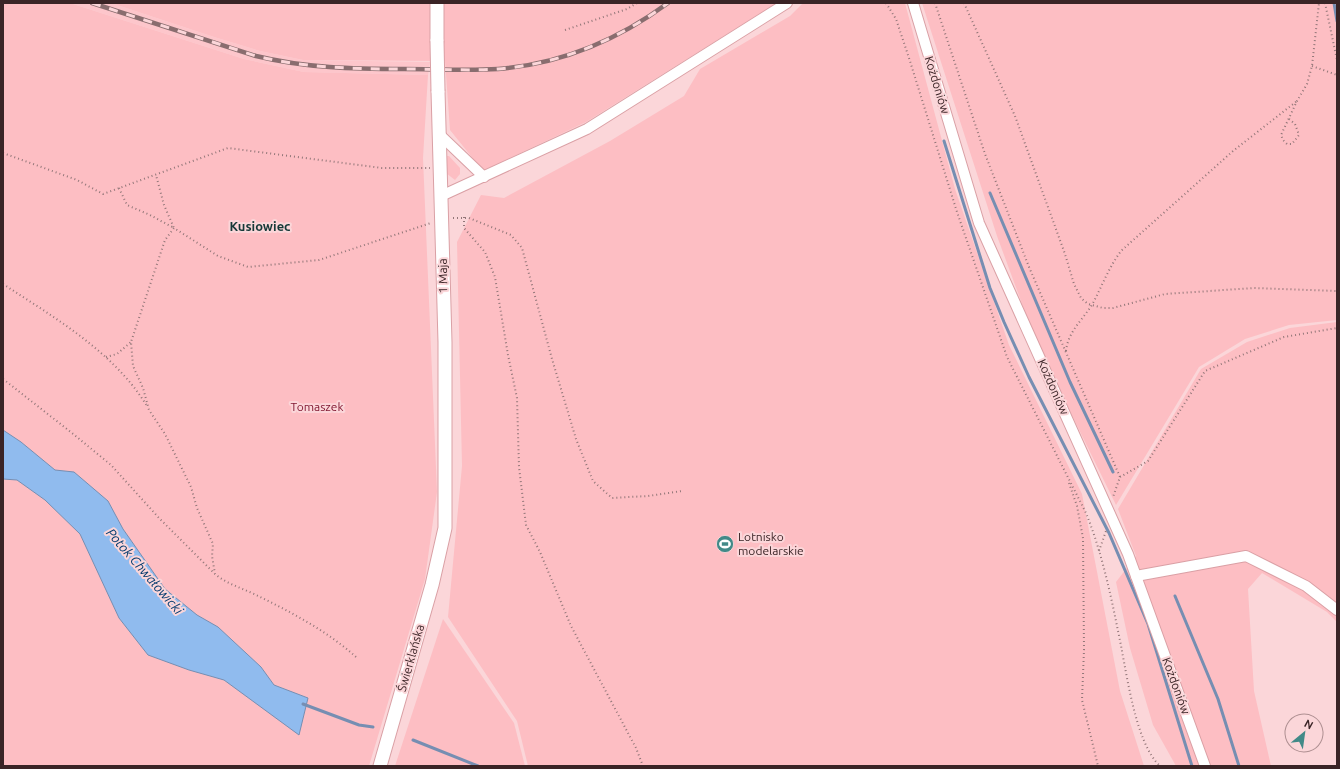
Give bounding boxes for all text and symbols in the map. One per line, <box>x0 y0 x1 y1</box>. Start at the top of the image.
street label: Kożdoniów <box>923 54 953 116</box>
district label: Kusiowiec <box>229 219 291 233</box>
street label: 1 Maja <box>436 258 449 294</box>
street label: Kożdoniów <box>1035 357 1072 417</box>
park label: Tomaszek <box>291 400 343 413</box>
water label: Potok Chwałowicki <box>104 525 187 617</box>
place label: Lotnisko modelarskie <box>738 530 804 557</box>
sports icon: Lotnisko modelarskie <box>715 534 735 554</box>
street label: Świerklańska <box>395 623 426 693</box>
street label: Kożdoniów <box>1160 656 1193 717</box>
north arrow <box>1284 713 1324 753</box>
text: N <box>1302 717 1315 731</box>

